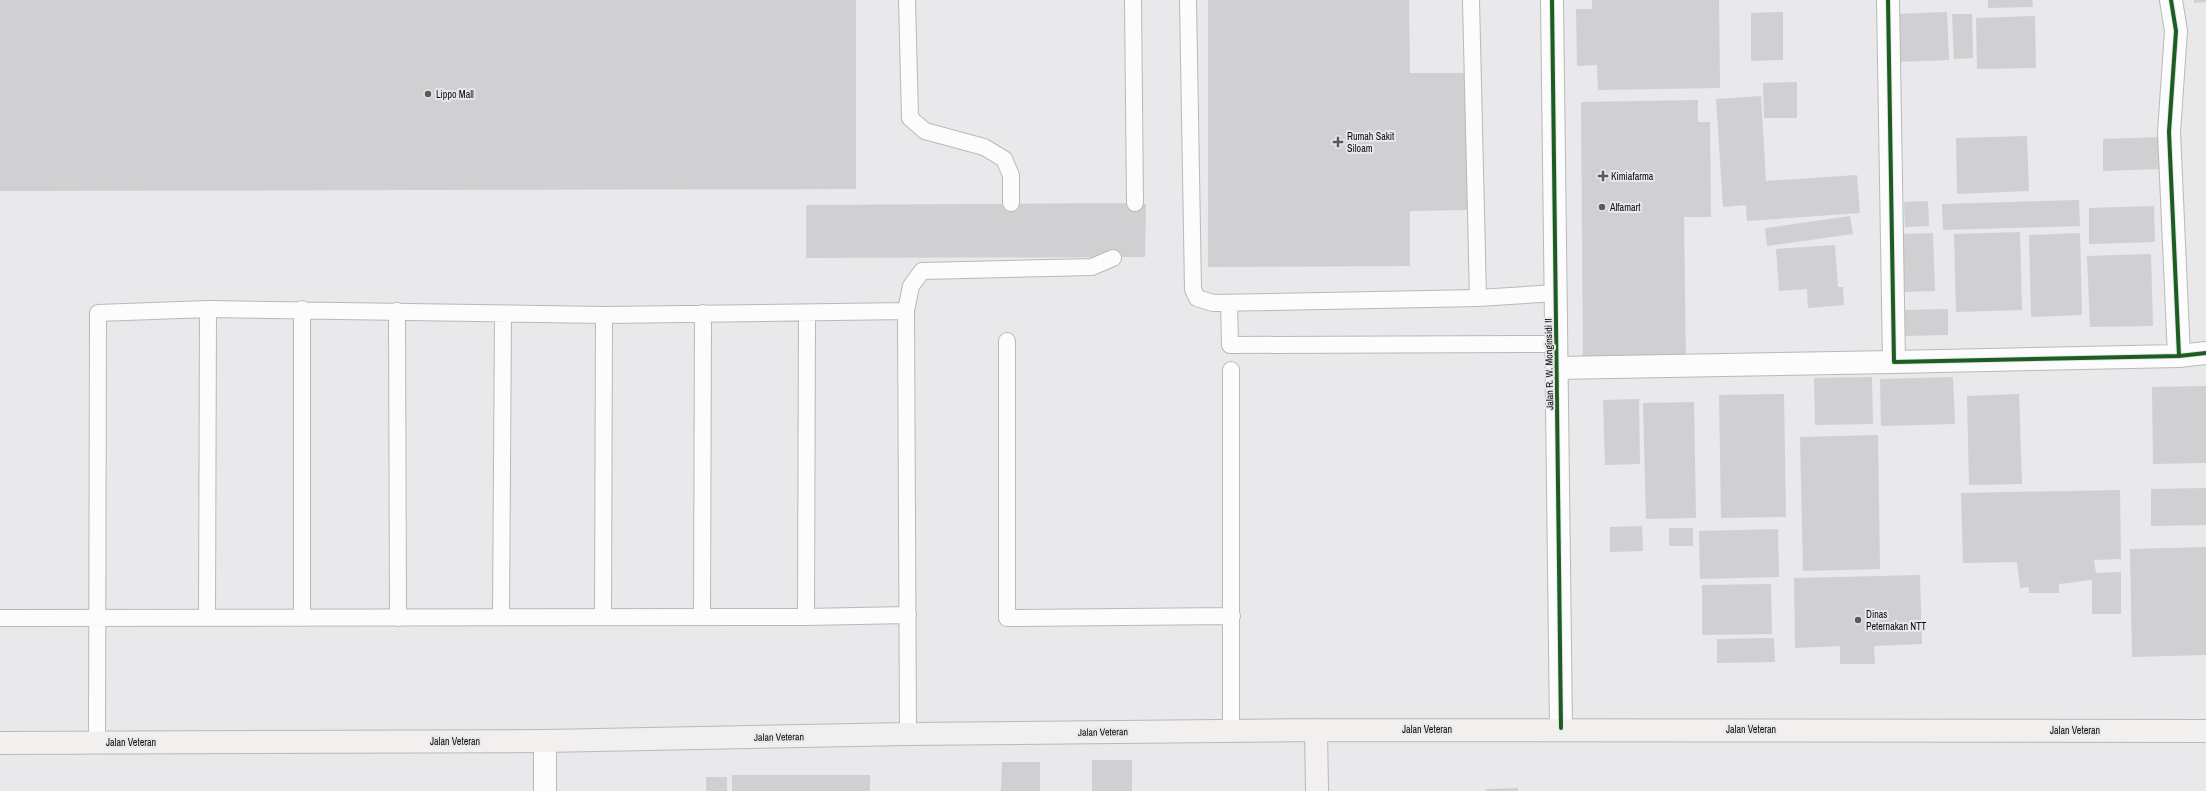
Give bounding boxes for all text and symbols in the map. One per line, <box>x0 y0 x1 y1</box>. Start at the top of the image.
place label: Lippo Mall <box>436 88 474 101</box>
marker: Lippo Mall <box>423 89 433 99</box>
place label: Rumah Sakit Siloam <box>1347 130 1395 155</box>
marker: Rumah Sakit Siloam <box>1332 136 1344 148</box>
place label: Kimiafarma <box>1611 170 1654 183</box>
marker: Kimiafarma <box>1598 171 1608 181</box>
place label: Alfamart <box>1609 201 1641 214</box>
marker: Alfamart <box>1597 202 1607 212</box>
street label: Jalan R. W. Monginsidi II <box>1542 318 1556 410</box>
place label: Dinas Peternakan NTT <box>1866 608 1926 633</box>
marker: Dinas Peternakan NTT <box>1853 615 1863 625</box>
street label: Jalan Veteran <box>1402 723 1452 736</box>
street label: Jalan Veteran <box>1726 723 1776 736</box>
street label: Jalan Veteran <box>2050 724 2100 737</box>
street label: Jalan Veteran <box>1078 725 1128 739</box>
street label: Jalan Veteran <box>754 730 804 744</box>
street label: Jalan Veteran <box>430 735 480 748</box>
street label: Jalan Veteran <box>106 736 156 749</box>

